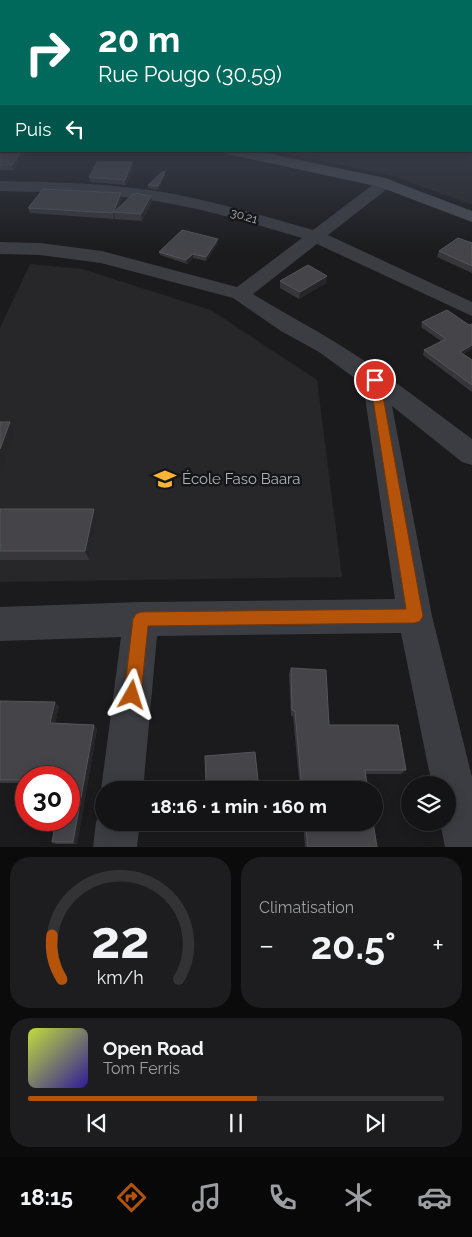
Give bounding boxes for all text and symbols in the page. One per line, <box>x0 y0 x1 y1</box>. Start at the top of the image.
text: 20 m <box>98 19 180 60</box>
icon: right <box>15 20 80 85</box>
text: Rue Pougo (30.59) <box>98 61 282 87</box>
icon: left <box>61 115 89 143</box>
text: Puis <box>15 118 51 140</box>
street label: 30.21 <box>229 205 259 227</box>
pin <box>354 359 396 401</box>
icon: arrive <box>361 366 389 394</box>
school or university icon: École Faso Baara <box>152 466 178 492</box>
place label: École Faso Baara <box>182 470 300 488</box>
position arrow <box>105 668 157 720</box>
speed limit sign: 30 <box>15 766 80 831</box>
map controls <box>401 776 456 831</box>
button: layers <box>401 776 456 831</box>
text: 18:16 · 1 min · 160 m <box>151 795 327 817</box>
text: Climatisation <box>259 898 354 917</box>
text: 22 <box>91 909 150 970</box>
text: 20.5° <box>311 923 396 968</box>
text: − <box>259 929 274 962</box>
text: + <box>432 929 444 962</box>
text: km/h <box>97 967 144 988</box>
text: Open Road <box>103 1037 204 1059</box>
text: Tom Ferris <box>103 1059 180 1078</box>
icon: previous <box>83 1109 111 1137</box>
icon: pause <box>222 1109 250 1137</box>
icon: next <box>361 1109 389 1137</box>
icon: directions <box>114 1180 149 1215</box>
icon: music <box>189 1180 224 1215</box>
icon: phone <box>265 1180 300 1215</box>
icon: climate <box>341 1180 376 1215</box>
icon: car <box>417 1180 452 1215</box>
text: 18:15 <box>20 1184 73 1210</box>

